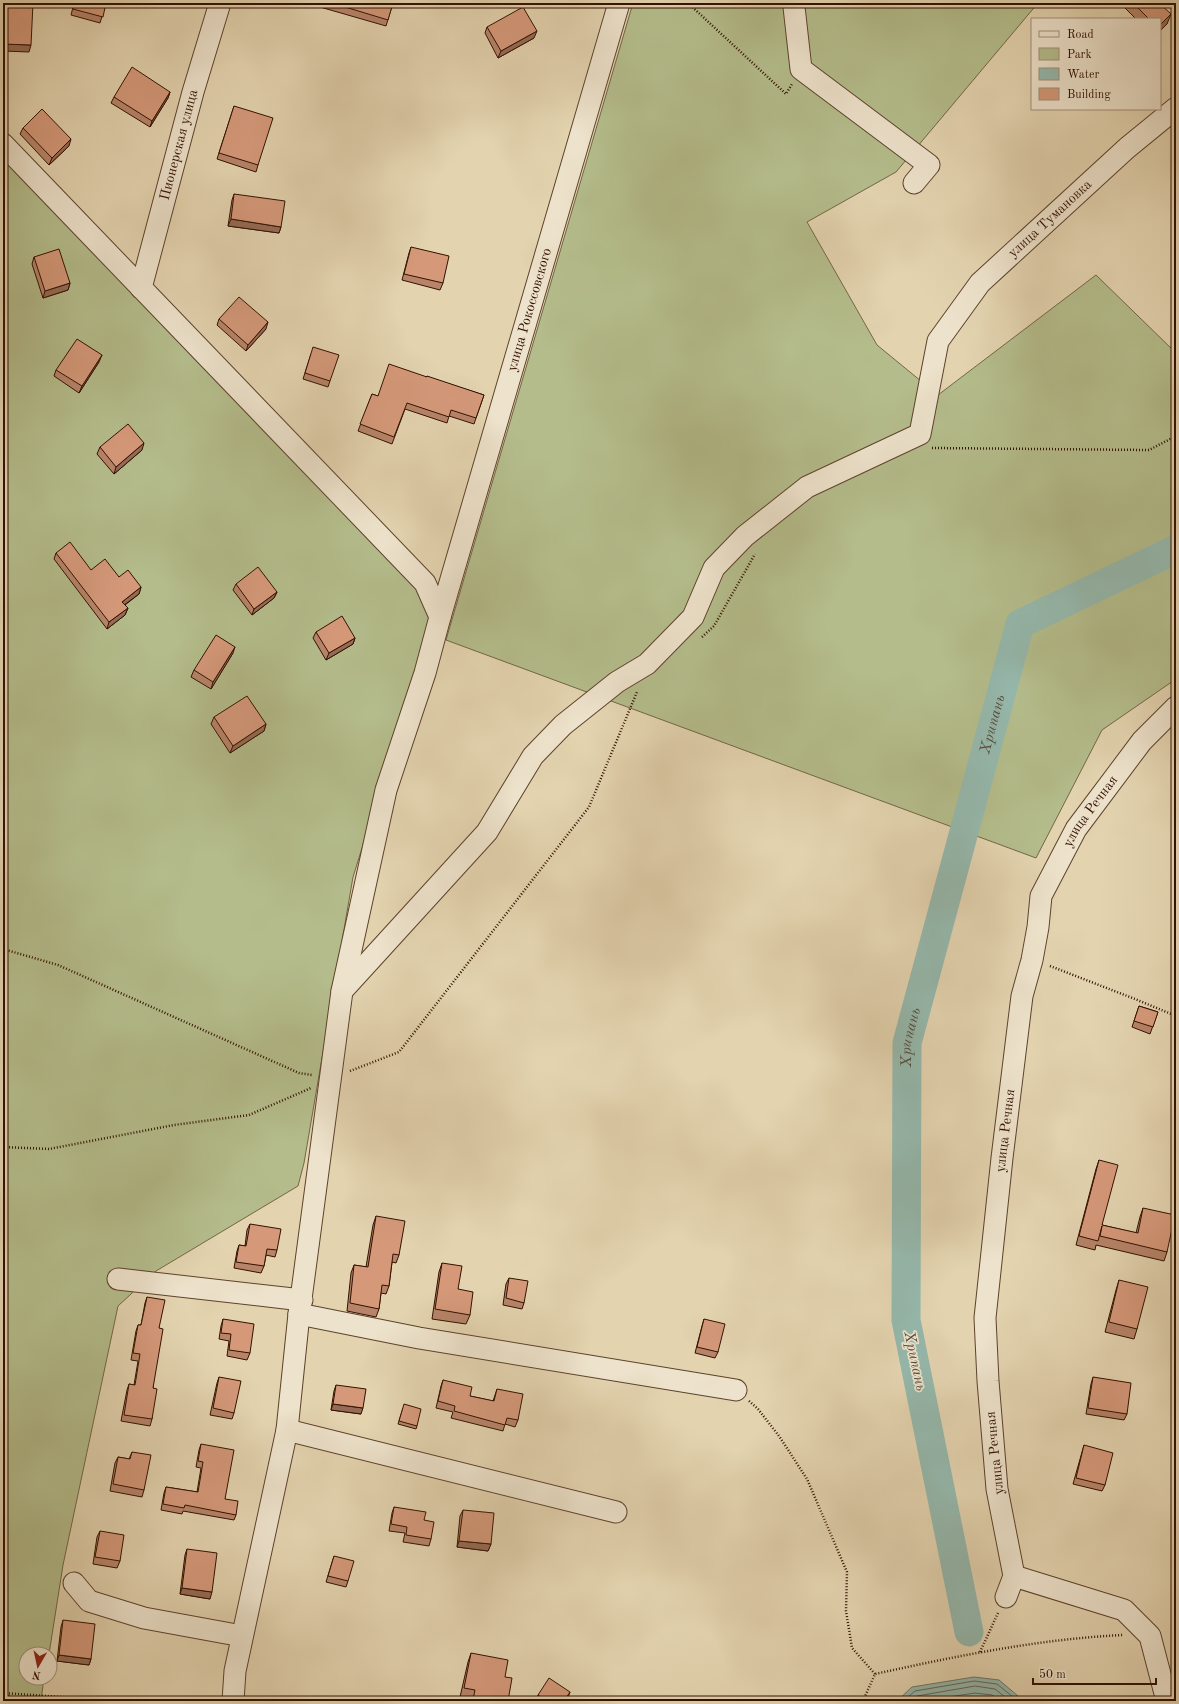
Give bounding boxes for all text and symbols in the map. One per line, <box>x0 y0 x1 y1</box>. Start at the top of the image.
legend <box>1031 18 1161 110</box>
text: Road <box>1067 29 1094 41</box>
text: Park <box>1067 49 1092 61</box>
text: Water <box>1067 69 1100 81</box>
street label: Пионерская улица <box>158 88 200 202</box>
text: Building <box>1067 89 1111 101</box>
street label: улица Тумановка <box>1006 177 1094 260</box>
street label: улица Рокоссовского <box>505 246 554 373</box>
water label: Хрипань <box>978 693 1008 756</box>
street label: улица Речная <box>1061 773 1120 849</box>
water label: Хрипань <box>899 1006 924 1068</box>
street label: улица Речная <box>994 1088 1017 1173</box>
water label: Хрипань <box>900 1329 928 1393</box>
street label: улица Речная <box>984 1411 1006 1495</box>
north arrow <box>18 1646 58 1686</box>
scale bar <box>1033 1660 1156 1686</box>
text: N <box>31 1668 42 1680</box>
text: 50 m <box>1039 1668 1066 1681</box>

